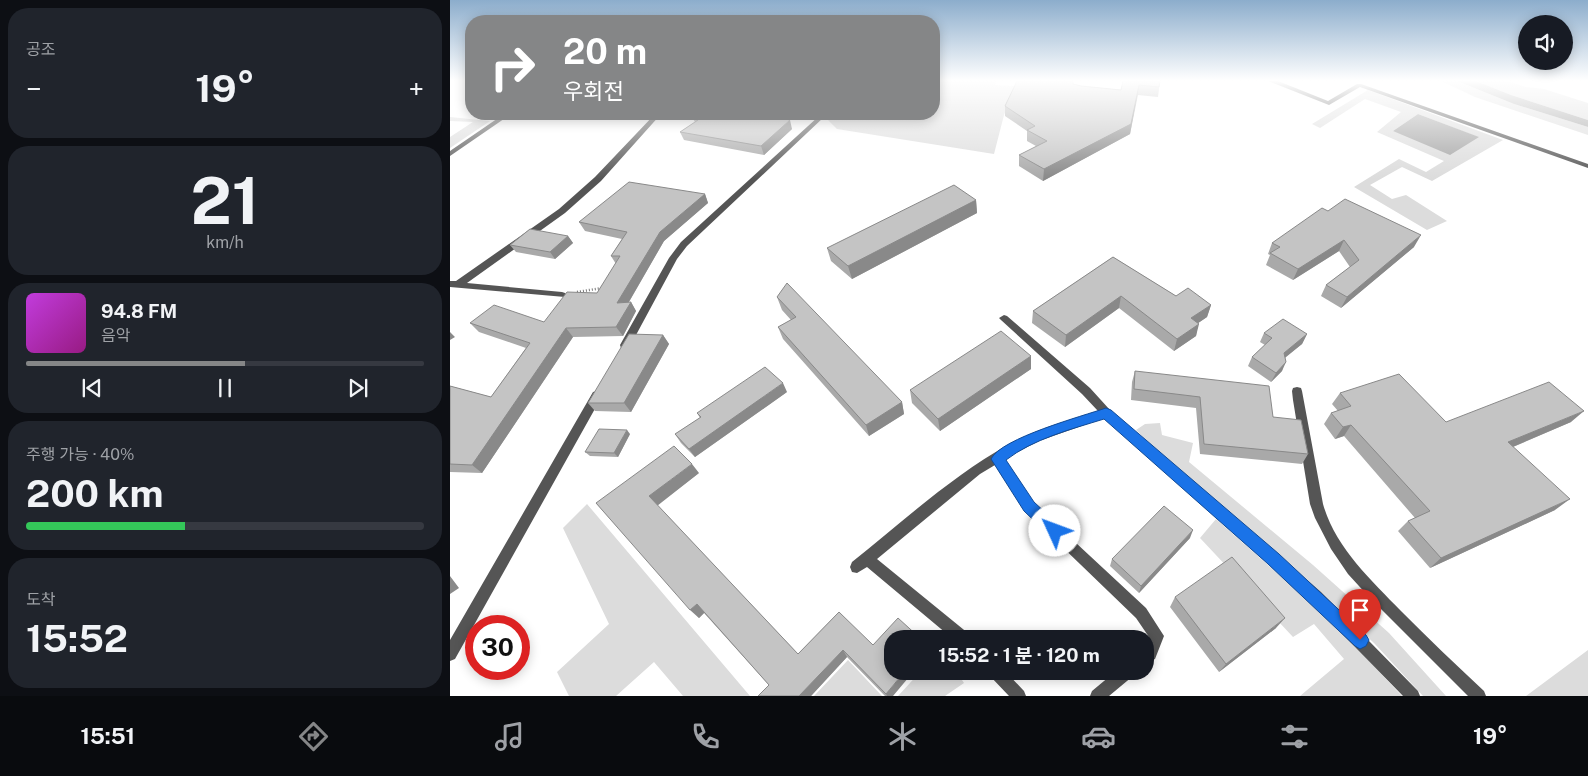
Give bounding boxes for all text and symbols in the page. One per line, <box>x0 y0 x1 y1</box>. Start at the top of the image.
map controls <box>1518 15 1573 70</box>
button: sound <box>1518 15 1573 70</box>
text: 20 m <box>563 31 647 72</box>
icon: right <box>480 35 545 100</box>
text: 공조 <box>26 40 55 59</box>
text: 19° <box>195 66 255 111</box>
text: − <box>26 72 42 105</box>
text: + <box>408 72 424 105</box>
text: 우회전 <box>563 78 624 104</box>
text: 21 <box>190 162 260 239</box>
text: km/h <box>206 233 244 252</box>
text: 94.8 FM <box>101 300 177 322</box>
text: 음악 <box>101 326 130 345</box>
icon: previous <box>78 374 106 402</box>
icon: pause <box>211 374 239 402</box>
icon: next <box>344 374 372 402</box>
text: 주행 가능 · 40% <box>26 445 134 464</box>
text: 200 km <box>26 471 164 516</box>
position arrow <box>1028 504 1080 556</box>
pin <box>1339 589 1381 640</box>
text: 도착 <box>26 590 55 609</box>
icon: arrive <box>1346 596 1374 624</box>
speed limit sign: 30 <box>465 615 530 680</box>
text: 15:52 <box>26 616 128 661</box>
text: 15:52 · 1 분 · 120 m <box>938 644 1100 666</box>
icon: directions <box>296 719 331 754</box>
icon: music <box>492 719 527 754</box>
icon: phone <box>688 719 723 754</box>
icon: climate <box>885 719 920 754</box>
icon: car <box>1081 719 1116 754</box>
icon: filters <box>1277 719 1312 754</box>
text: 15:51 <box>81 723 135 749</box>
text: 19° <box>1473 723 1507 749</box>

